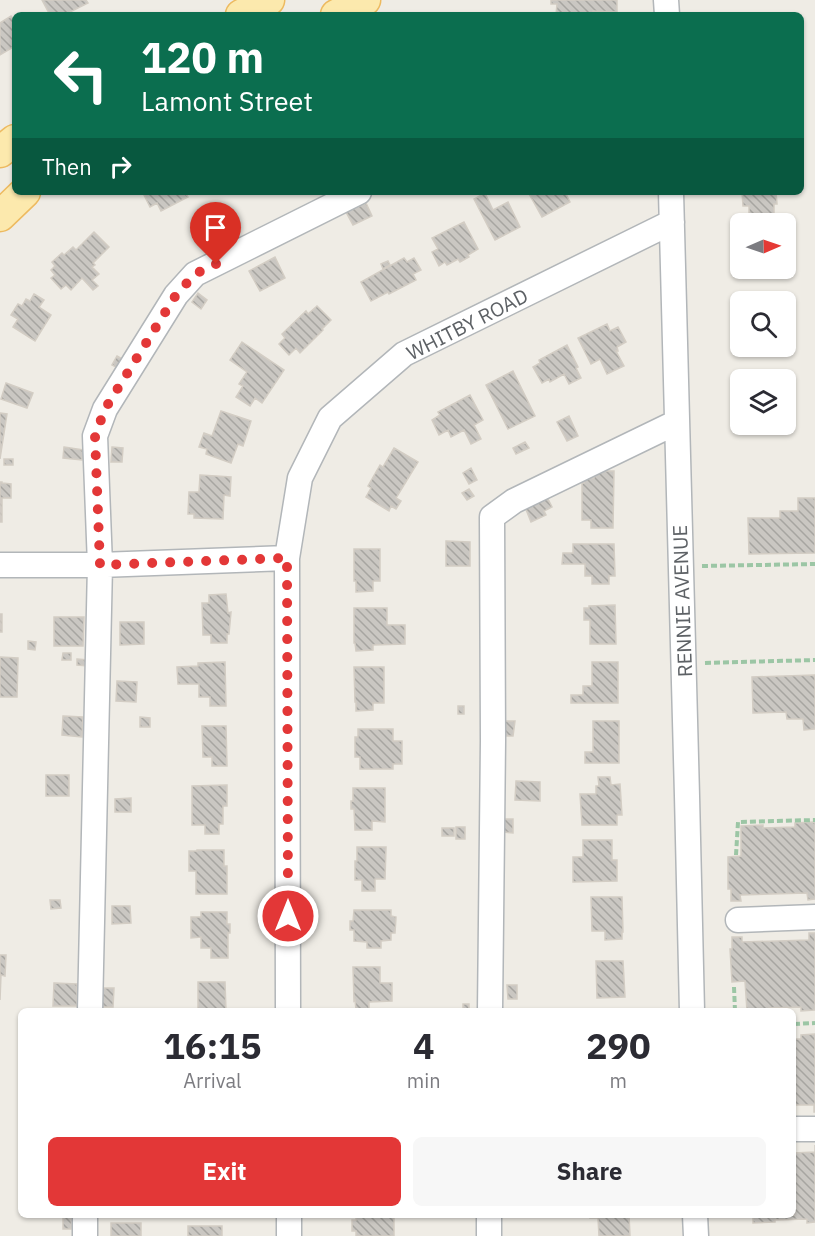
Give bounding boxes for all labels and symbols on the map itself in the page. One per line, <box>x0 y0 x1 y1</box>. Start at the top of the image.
pin <box>190 202 241 264</box>
north arrow <box>730 213 796 279</box>
street label: WHITBY ROAD <box>402 282 532 366</box>
street label: RENNIE AVENUE <box>666 524 698 678</box>
position arrow <box>256 884 320 948</box>

